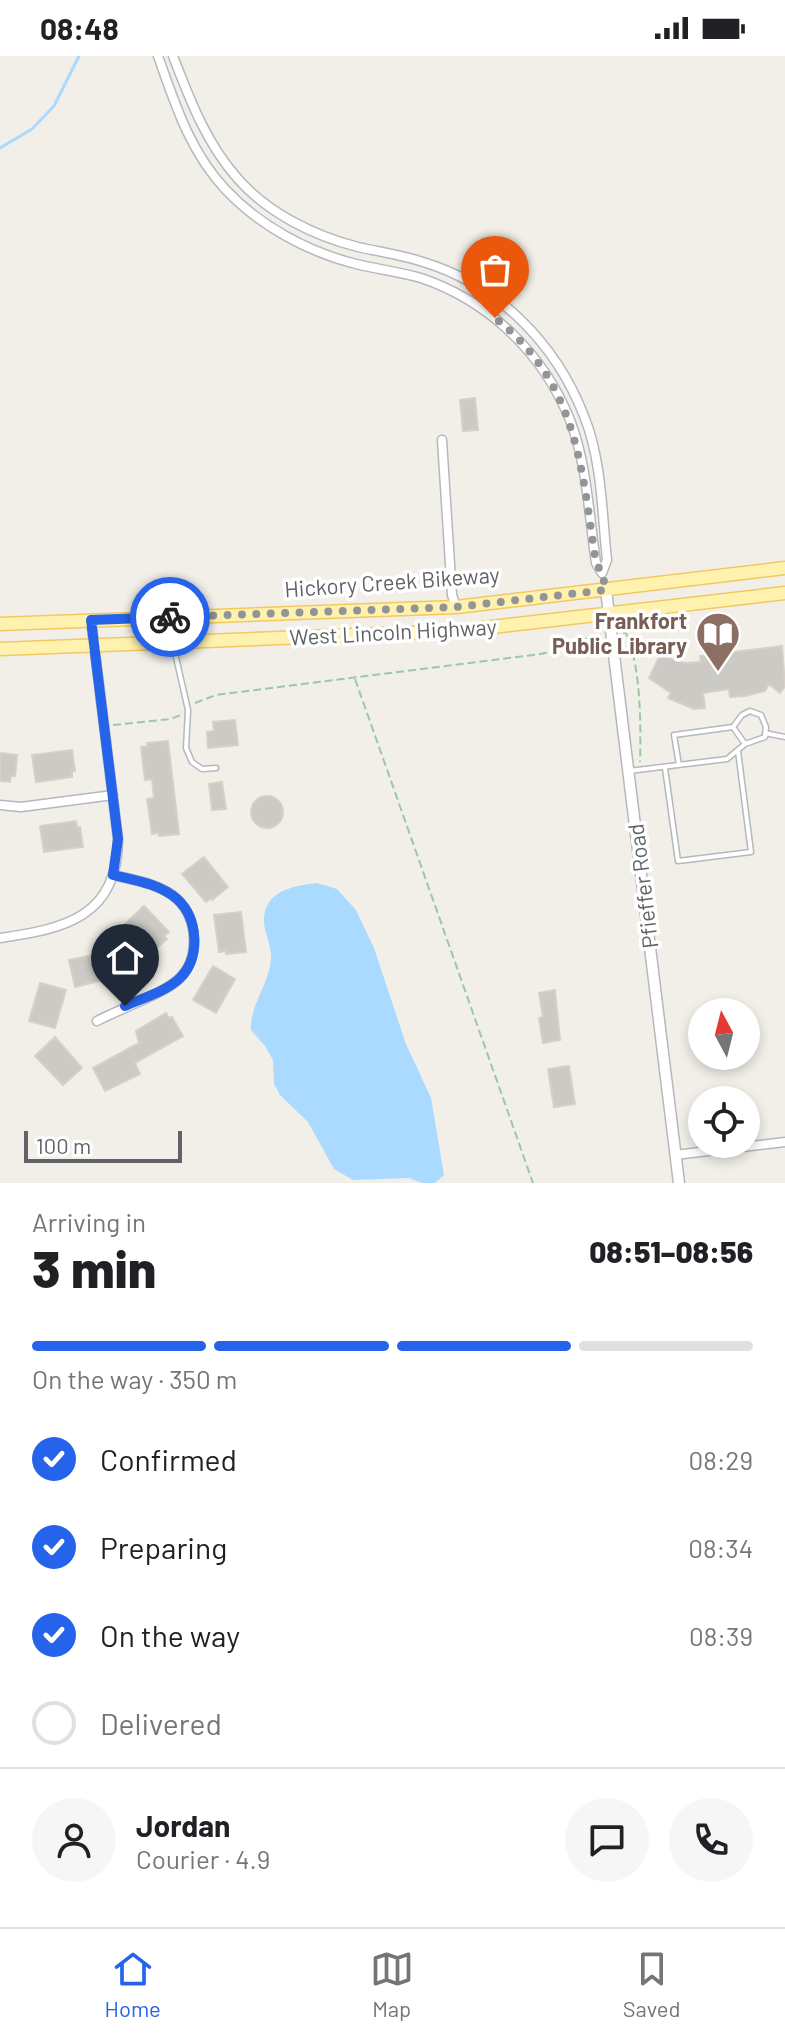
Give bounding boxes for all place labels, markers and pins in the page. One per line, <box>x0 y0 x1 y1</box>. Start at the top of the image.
pin <box>461 236 529 318</box>
place label: Frankfort Public Library <box>552 607 687 658</box>
library icon: Frankfort Public Library <box>694 610 742 673</box>
pin <box>91 924 159 1006</box>

